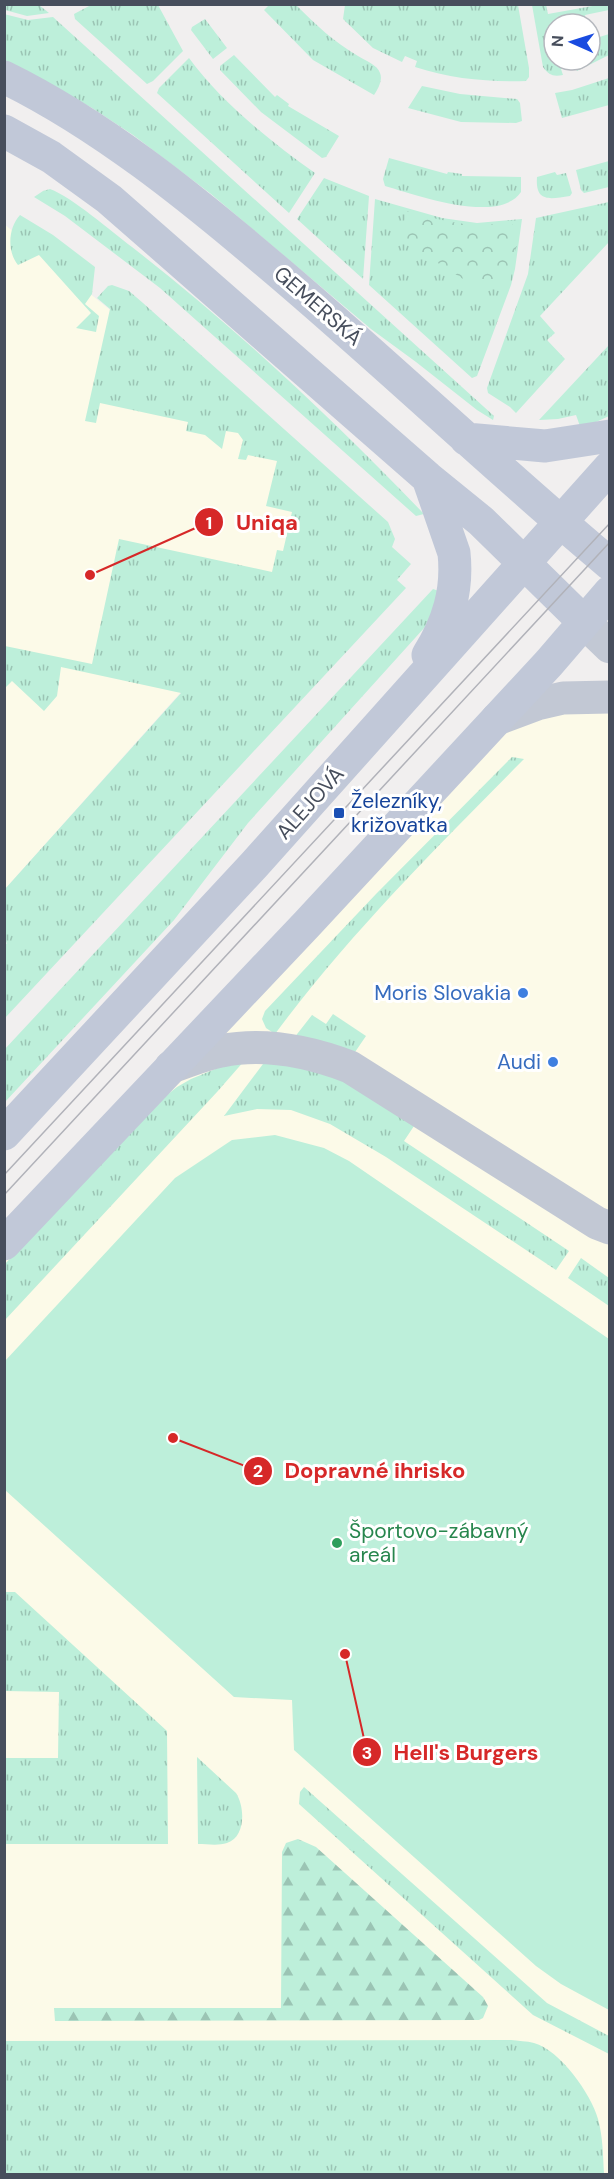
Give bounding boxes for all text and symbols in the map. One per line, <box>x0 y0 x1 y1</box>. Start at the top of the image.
north arrow <box>542 12 602 72</box>
text: N <box>547 35 568 48</box>
street label: GEMERSKÁ <box>268 260 368 352</box>
callout: Uniqa <box>194 502 310 542</box>
text: Uniqa <box>236 508 298 537</box>
text: 1 <box>206 511 212 535</box>
street label: ALEJOVÁ <box>270 761 350 845</box>
place label: Železníky, križovatka <box>351 787 448 839</box>
marker: Železníky, križovatka <box>332 806 346 820</box>
place label: Moris Slovakia <box>374 979 511 1007</box>
marker: Moris Slovakia <box>516 986 530 1000</box>
place label: Audi <box>497 1048 541 1076</box>
marker: Audi <box>546 1055 560 1069</box>
callout: Dopravné ihrisko <box>243 1451 478 1491</box>
text: Dopravné ihrisko <box>285 1456 465 1485</box>
text: 2 <box>253 1459 263 1483</box>
place label: Športovo-zábavný areál <box>349 1517 529 1569</box>
marker: Športovo-zábavný areál <box>330 1536 344 1550</box>
callout: Hell's Burgers <box>352 1732 551 1772</box>
text: Hell's Burgers <box>394 1738 538 1767</box>
text: 3 <box>362 1741 372 1765</box>

